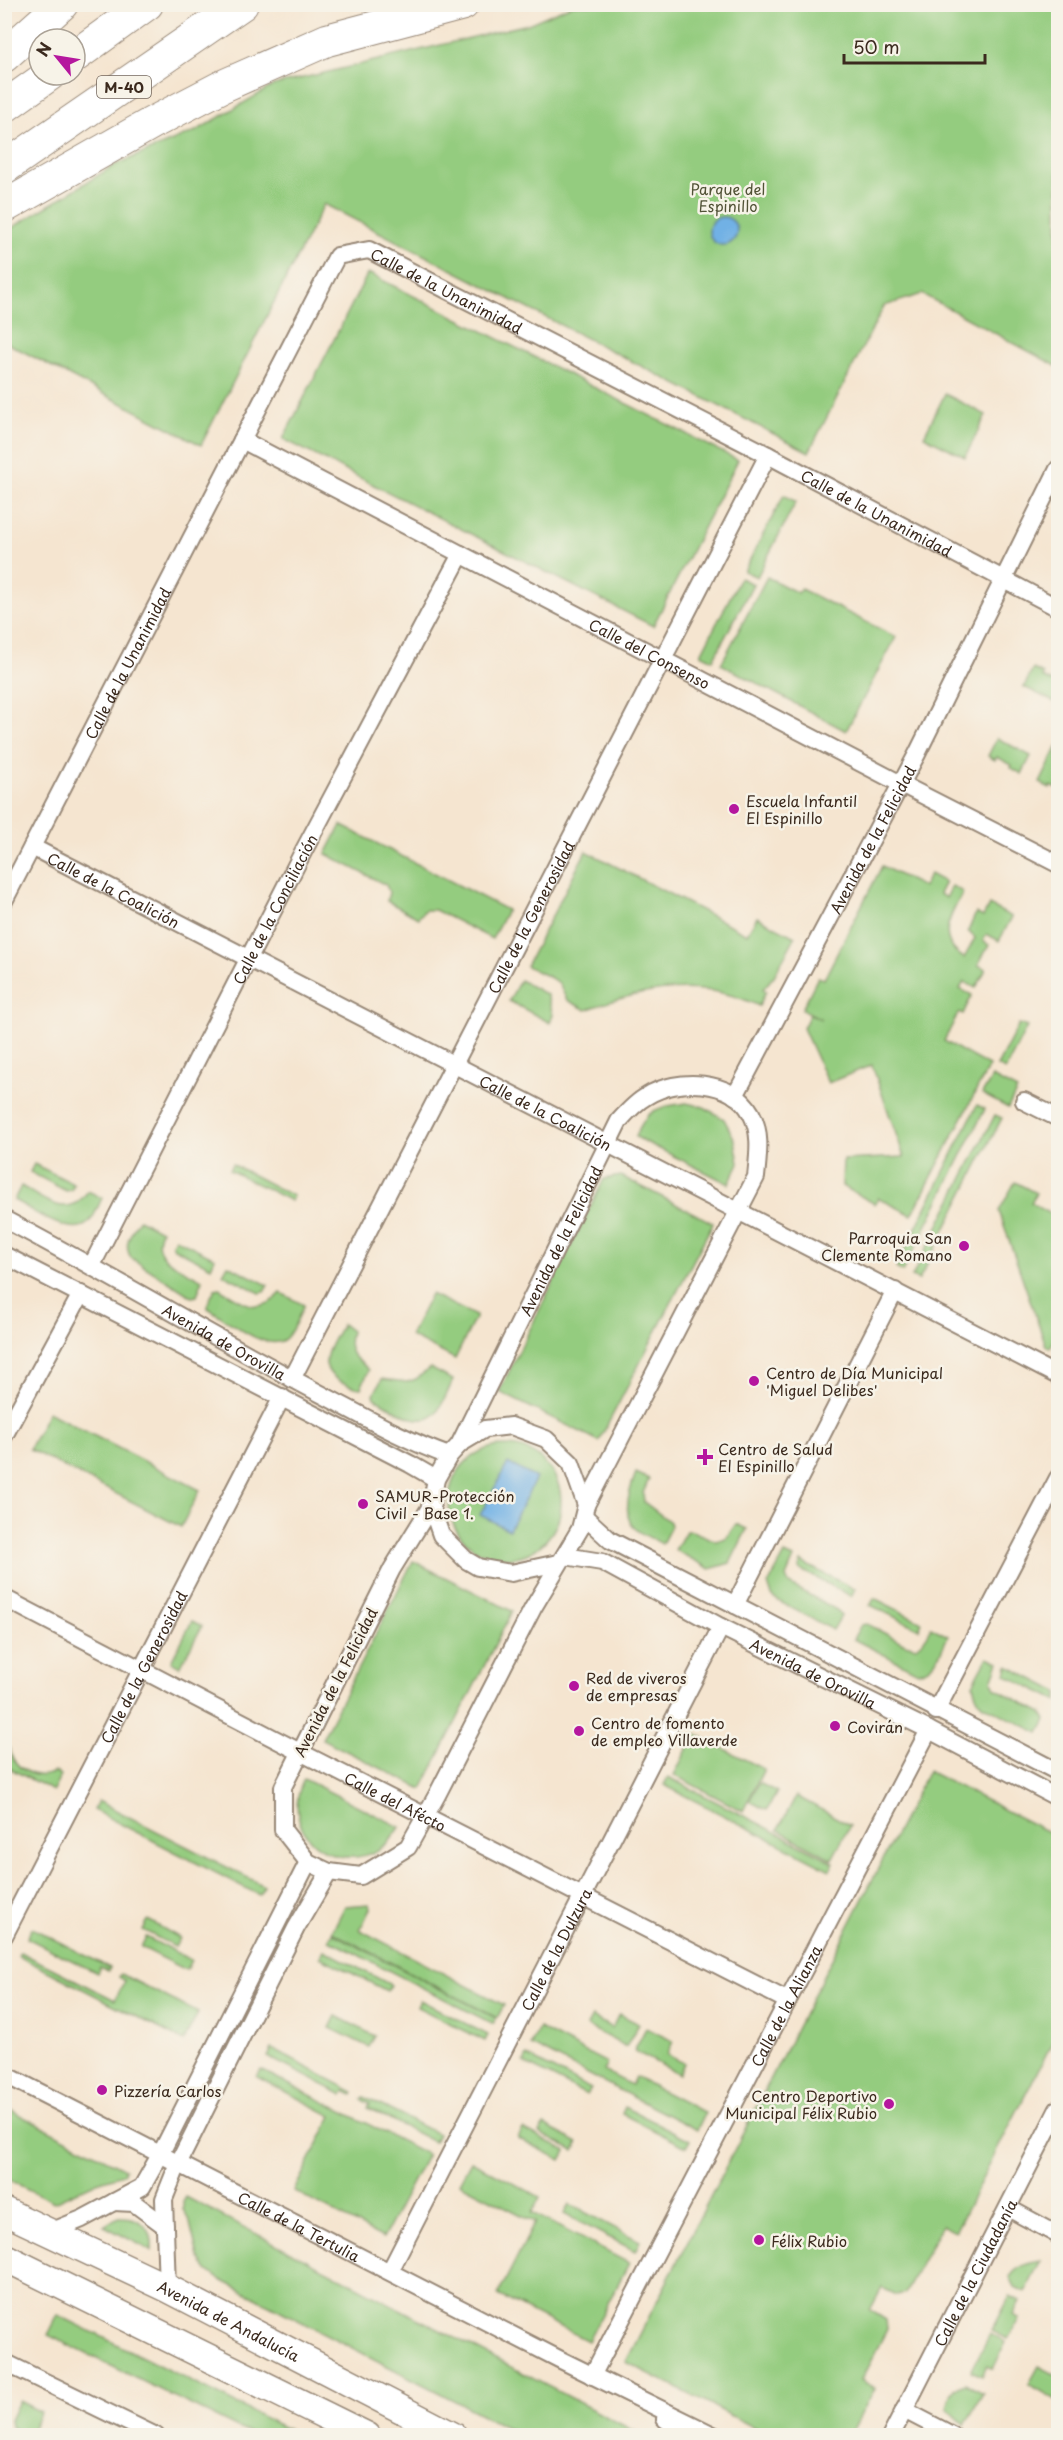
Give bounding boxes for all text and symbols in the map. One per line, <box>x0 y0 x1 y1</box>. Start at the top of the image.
north arrow <box>27 27 87 87</box>
scale bar <box>844 27 985 65</box>
text: 50 m <box>853 33 900 60</box>
text: N <box>30 38 57 60</box>
road number: M-40 <box>97 76 151 98</box>
park label: Parque del Espinillo <box>691 177 765 217</box>
street label: Calle de la Unanimidad <box>367 241 527 339</box>
street label: Calle de la Unanimidad <box>797 463 956 562</box>
street label: Calle de la Unanimidad <box>78 583 176 743</box>
street label: Calle del Consenso <box>585 612 714 694</box>
street label: Avenida de la Felicidad <box>823 761 921 917</box>
place label: Escuela Infantil El Espinillo <box>746 789 857 829</box>
marker: Escuela Infantil El Espinillo <box>727 802 741 816</box>
street label: Calle de la Conciliación <box>226 830 322 988</box>
street label: Calle de la Generosidad <box>481 836 579 997</box>
street label: Calle de la Coalición <box>44 845 184 933</box>
street label: Calle de la Coalición <box>476 1068 616 1156</box>
street label: Avenida de la Felicidad <box>513 1161 607 1319</box>
place label: Parroquia San Clemente Romano <box>821 1226 952 1266</box>
marker: Parroquia San Clemente Romano <box>957 1239 971 1253</box>
street label: Avenida de Orovilla <box>158 1297 290 1385</box>
place label: Centro de Día Municipal 'Miguel Delibes' <box>766 1361 943 1401</box>
marker: Centro de Día Municipal 'Miguel Delibes' <box>747 1374 761 1388</box>
place label: Centro de Salud El Espinillo <box>718 1437 833 1477</box>
marker: Centro de Salud El Espinillo <box>696 1448 714 1466</box>
place label: SAMUR-Protección Civil - Base 1. <box>375 1484 514 1524</box>
marker: SAMUR-Protección Civil - Base 1. <box>356 1497 370 1511</box>
street label: Calle de la Generosidad <box>94 1586 192 1747</box>
street label: Avenida de la Felicidad <box>287 1603 383 1761</box>
street label: Avenida de Orovilla <box>746 1632 880 1714</box>
place label: Red de viveros de empresas <box>586 1666 687 1706</box>
marker: Red de viveros de empresas <box>567 1679 581 1693</box>
place label: Centro de fomento de empleo Villaverde <box>591 1711 737 1751</box>
place label: Covirán <box>847 1715 903 1738</box>
marker: Covirán <box>828 1719 842 1733</box>
marker: Centro de fomento de empleo Villaverde <box>572 1724 586 1738</box>
street label: Calle del Afécto <box>341 1765 450 1836</box>
street label: Calle de la Dulzura <box>514 1883 597 2015</box>
street label: Calle de la Alianza <box>744 1940 827 2070</box>
place label: Pizzería Carlos <box>114 2079 222 2102</box>
marker: Pizzería Carlos <box>95 2083 109 2097</box>
place label: Centro Deportivo Municipal Félix Rubio <box>725 2084 877 2124</box>
marker: Centro Deportivo Municipal Félix Rubio <box>882 2097 896 2111</box>
street label: Calle de la Tertulia <box>234 2185 365 2267</box>
street label: Calle de la Ciudadanía <box>927 2194 1022 2350</box>
place label: Félix Rubio <box>771 2229 847 2252</box>
marker: Félix Rubio <box>752 2233 766 2247</box>
street label: Avenida de Andalucía <box>154 2274 305 2367</box>

